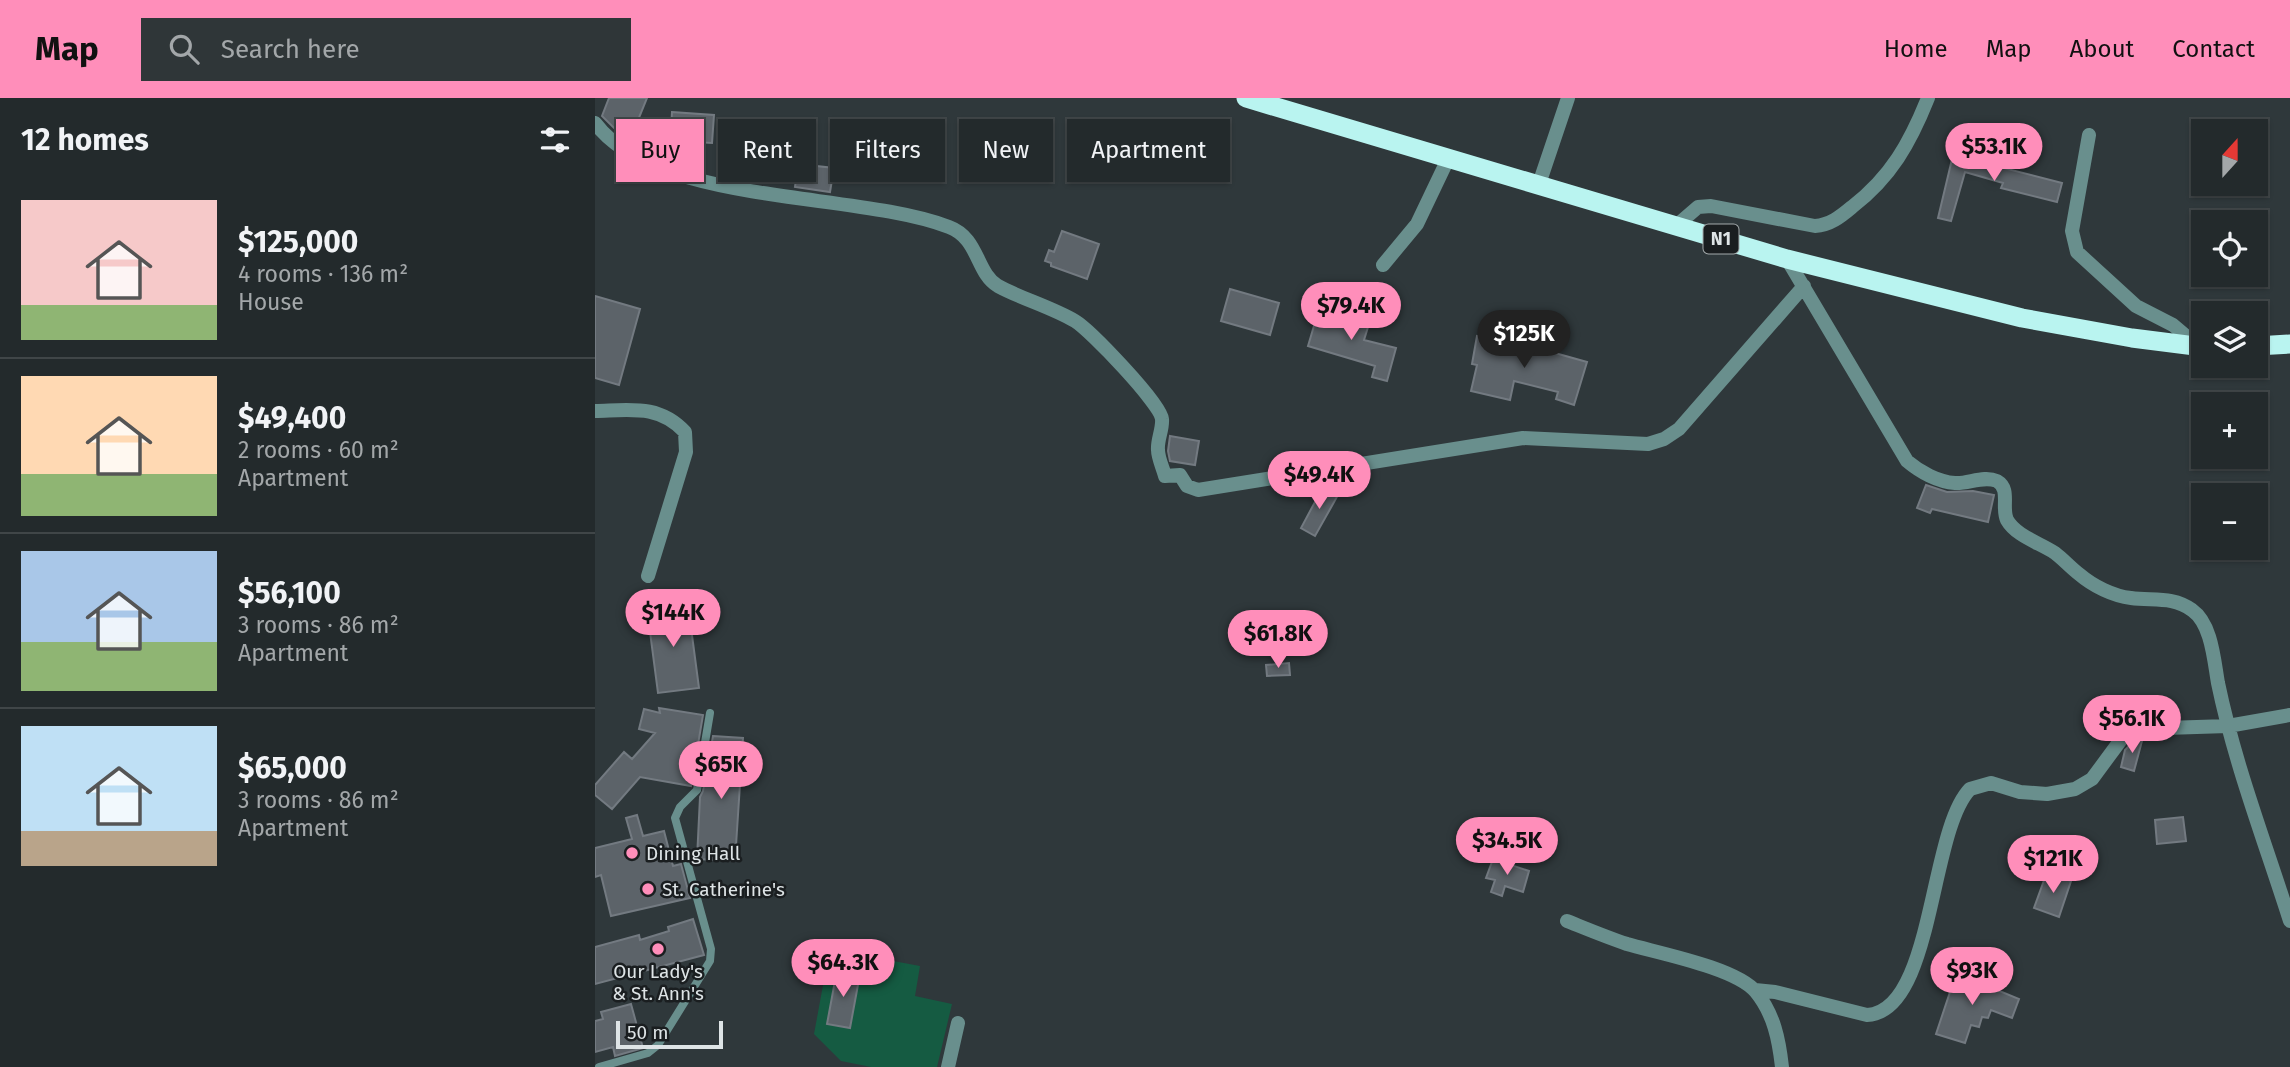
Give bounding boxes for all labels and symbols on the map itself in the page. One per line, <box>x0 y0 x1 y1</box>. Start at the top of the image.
north arrow <box>2191 119 2268 196</box>
pin: $53.1K <box>1937 123 2051 183</box>
road number: N1 <box>1703 224 1739 254</box>
pin: $79.4K <box>1294 282 1408 342</box>
pin: $125K <box>1475 310 1573 370</box>
pin: $49.4K <box>1262 452 1376 511</box>
pin: $144K <box>624 589 722 649</box>
pin: $61.8K <box>1221 610 1335 670</box>
pin: $56.1K <box>2075 696 2189 755</box>
pin: $65K <box>680 742 762 801</box>
pin: $34.5K <box>1450 818 1564 877</box>
pin: $121K <box>2004 836 2102 895</box>
place label: Dining Hall <box>646 842 741 865</box>
marker: Dining Hall <box>624 845 640 861</box>
place label: St. Catherine's <box>662 878 785 901</box>
marker: St. Catherine's <box>640 881 656 897</box>
pin: $64.3K <box>786 940 900 999</box>
marker: Our Lady's & St. Ann's <box>650 941 666 957</box>
pin: $93K <box>1931 948 2013 1007</box>
place label: Our Lady's & St. Ann's <box>612 960 704 1005</box>
scale bar <box>616 1018 723 1050</box>

